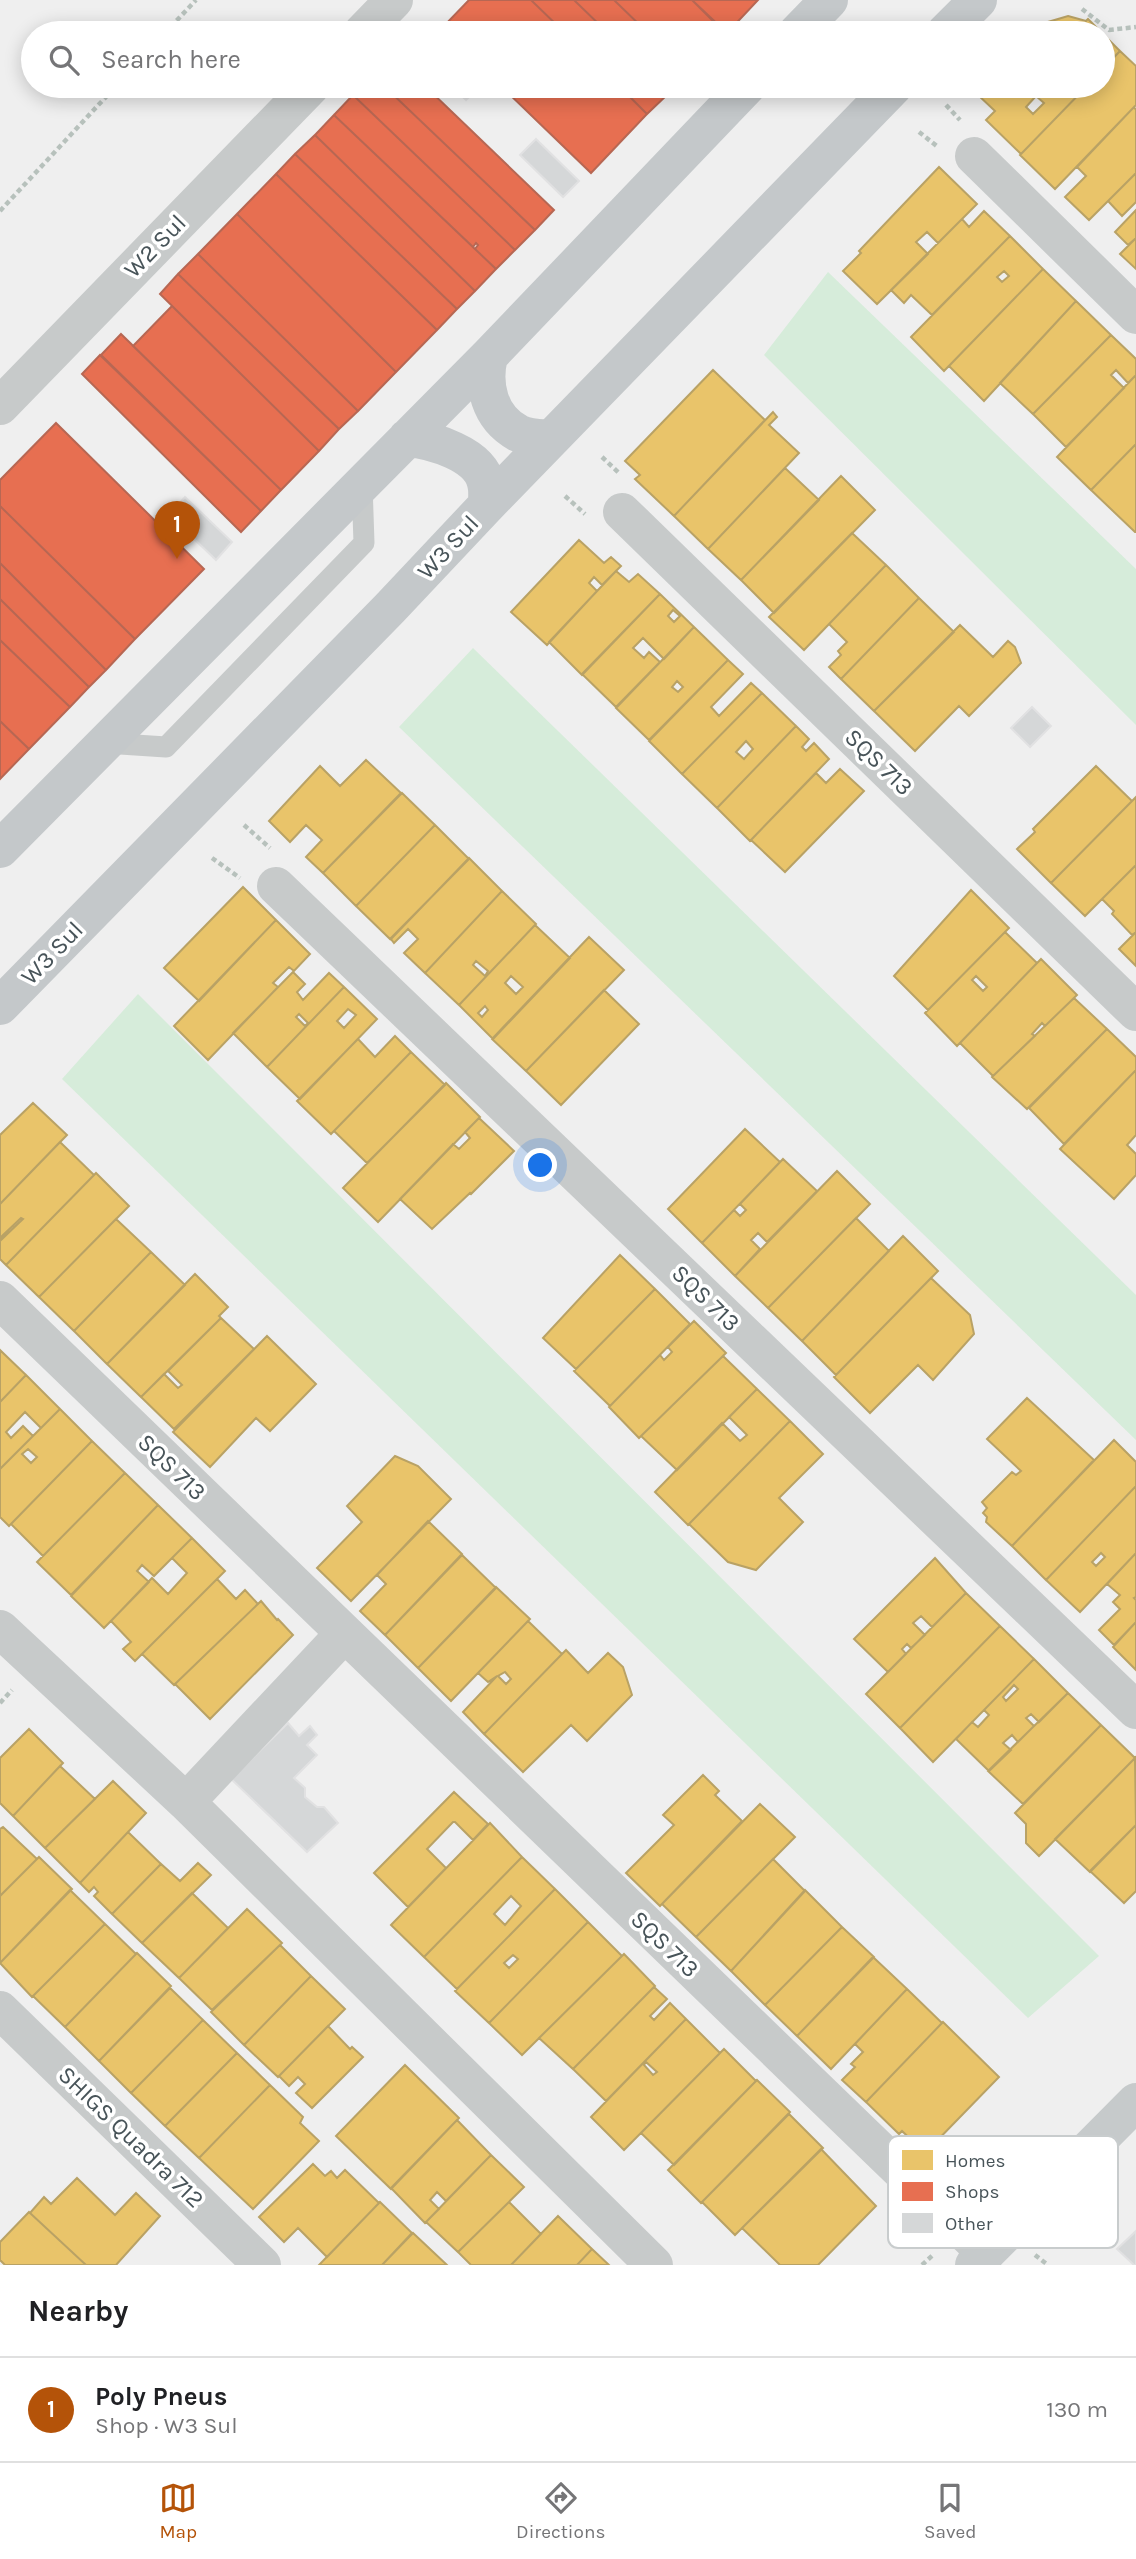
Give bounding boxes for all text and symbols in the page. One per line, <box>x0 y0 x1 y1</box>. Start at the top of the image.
search box <box>21 21 1115 98</box>
icon: search <box>45 41 83 79</box>
text: Search here <box>101 44 241 75</box>
street label: W2 Sul <box>118 209 192 283</box>
pin: 1 <box>154 501 200 559</box>
street label: W3 Sul <box>411 509 485 585</box>
street label: SQS 713 <box>839 723 919 801</box>
street label: W3 Sul <box>15 916 89 990</box>
your location <box>523 1148 557 1182</box>
street label: SQS 713 <box>666 1259 746 1337</box>
street label: SQS 713 <box>132 1428 212 1506</box>
street label: SQS 713 <box>625 1905 705 1983</box>
street label: SHIGS Quadra 712 <box>52 2061 210 2213</box>
legend <box>888 2136 1118 2248</box>
text: Homes <box>945 2150 1006 2172</box>
text: Shops <box>945 2181 999 2203</box>
text: Other <box>945 2213 993 2235</box>
text: Nearby <box>28 2293 128 2329</box>
text: Poly Pneus <box>95 2381 227 2412</box>
text: 1 <box>47 2396 55 2423</box>
text: 130 m <box>1046 2396 1108 2423</box>
text: Shop · W3 Sul <box>95 2412 238 2439</box>
tab: Map <box>159 2479 197 2543</box>
tab: Directions <box>516 2479 605 2543</box>
tab: Saved <box>924 2479 977 2543</box>

